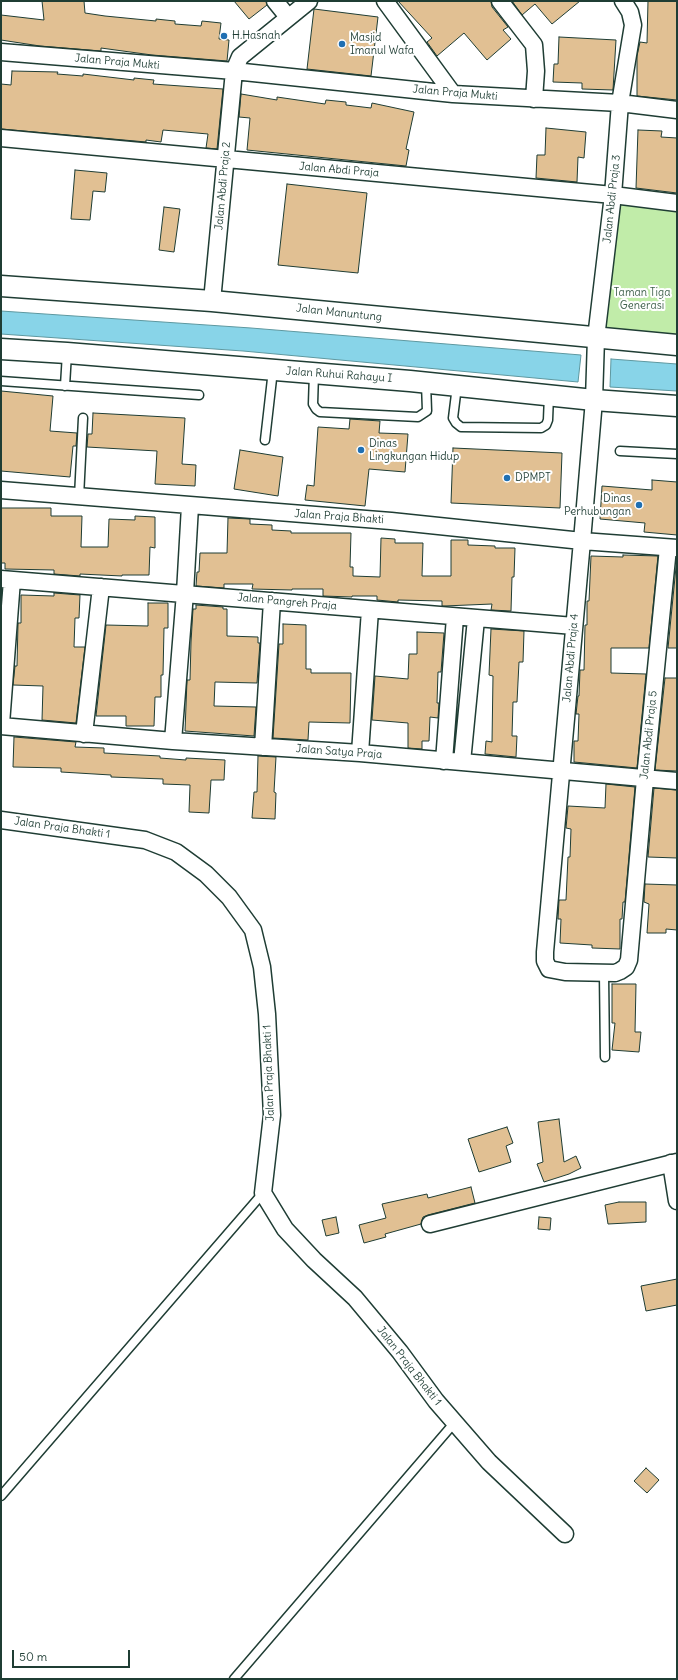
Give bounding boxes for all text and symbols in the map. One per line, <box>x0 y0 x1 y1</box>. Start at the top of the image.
place label: H.Hasnah <box>232 29 280 43</box>
marker: H.Hasnah <box>219 31 229 41</box>
place label: Masjid Imanul Wafa <box>350 31 414 57</box>
marker: Masjid Imanul Wafa <box>337 39 347 49</box>
street label: Jalan Praja Mukti <box>74 52 160 72</box>
street label: Jalan Praja Mukti <box>412 83 498 103</box>
street label: Jalan Abdi Praja 2 <box>213 141 233 231</box>
street label: Jalan Abdi Praja 3 <box>601 154 623 244</box>
street label: Jalan Abdi Praja <box>298 160 380 180</box>
park label: Taman Tiga Generasi <box>614 286 670 312</box>
street label: Jalan Manuntung <box>295 302 383 324</box>
street label: Jalan Ruhui Rahayu I <box>285 365 393 385</box>
place label: Dinas Lingkungan Hidup <box>369 437 459 463</box>
marker: Dinas Lingkungan Hidup <box>356 445 366 455</box>
place label: DPMPT <box>515 471 551 485</box>
marker: DPMPT <box>502 473 512 483</box>
place label: Dinas Perhubungan <box>564 492 631 518</box>
marker: Dinas Perhubungan <box>634 500 644 510</box>
street label: Jalan Praja Bhakti <box>294 507 384 527</box>
street label: Jalan Pangreh Praja <box>237 591 337 613</box>
street label: Jalan Abdi Praja 4 <box>561 613 581 703</box>
street label: Jalan Abdi Praja 5 <box>638 690 660 780</box>
street label: Jalan Satya Praja <box>295 742 383 762</box>
street label: Jalan Praja Bhakti 1 <box>13 815 111 841</box>
street label: Jalan Praja Bhakti 1 <box>261 1024 277 1122</box>
street label: Jalan Praja Bhakti 1 <box>374 1324 444 1408</box>
scale bar <box>14 1642 132 1668</box>
text: 50 m <box>19 1649 47 1664</box>

